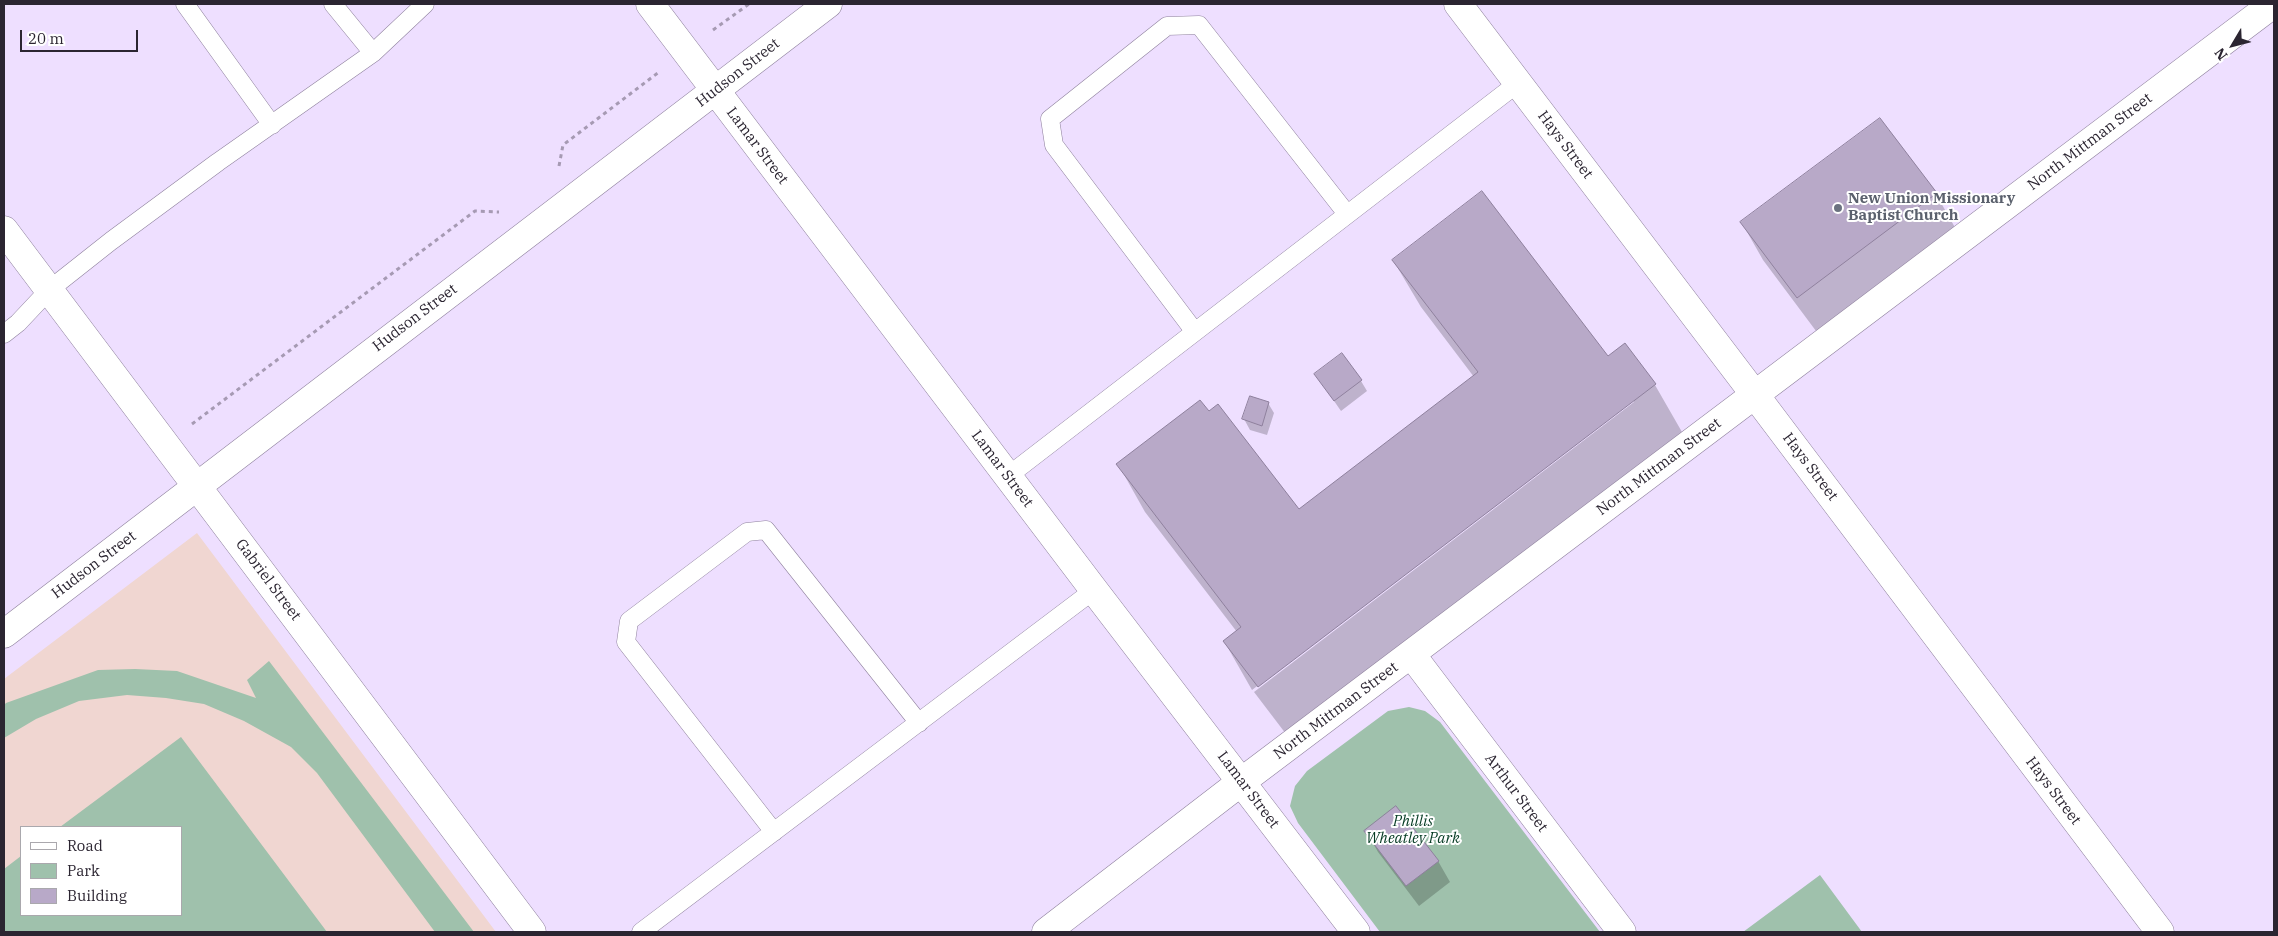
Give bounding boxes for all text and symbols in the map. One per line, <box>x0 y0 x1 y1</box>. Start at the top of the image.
scale bar <box>22 20 140 52</box>
north arrow <box>2208 20 2258 70</box>
text: 20 m <box>28 29 64 48</box>
street label: Hudson Street <box>693 35 783 111</box>
text: N <box>2211 44 2232 64</box>
street label: North Mittman Street <box>2024 89 2156 195</box>
street label: Lamar Street <box>722 104 792 188</box>
street label: Hays Street <box>1534 107 1596 183</box>
place label: New Union Missionary Baptist Church <box>1848 190 2015 225</box>
marker: New Union Missionary Baptist Church <box>1832 202 1844 214</box>
street label: Hudson Street <box>369 280 461 356</box>
street label: North Mittman Street <box>1593 414 1725 520</box>
street label: Lamar Street <box>967 427 1037 511</box>
street label: Hays Street <box>1779 429 1841 505</box>
street label: Hudson Street <box>48 527 140 603</box>
street label: Gabriel Street <box>231 536 305 624</box>
street label: North Mittman Street <box>1270 658 1402 764</box>
street label: Lamar Street <box>1213 748 1283 832</box>
street label: Arthur Street <box>1481 750 1551 836</box>
street label: Hays Street <box>2022 753 2084 829</box>
park label: Phillis Wheatley Park <box>1366 813 1460 848</box>
legend <box>20 826 182 916</box>
text: Road <box>67 836 103 855</box>
text: Park <box>67 861 100 880</box>
text: Building <box>67 886 127 905</box>

